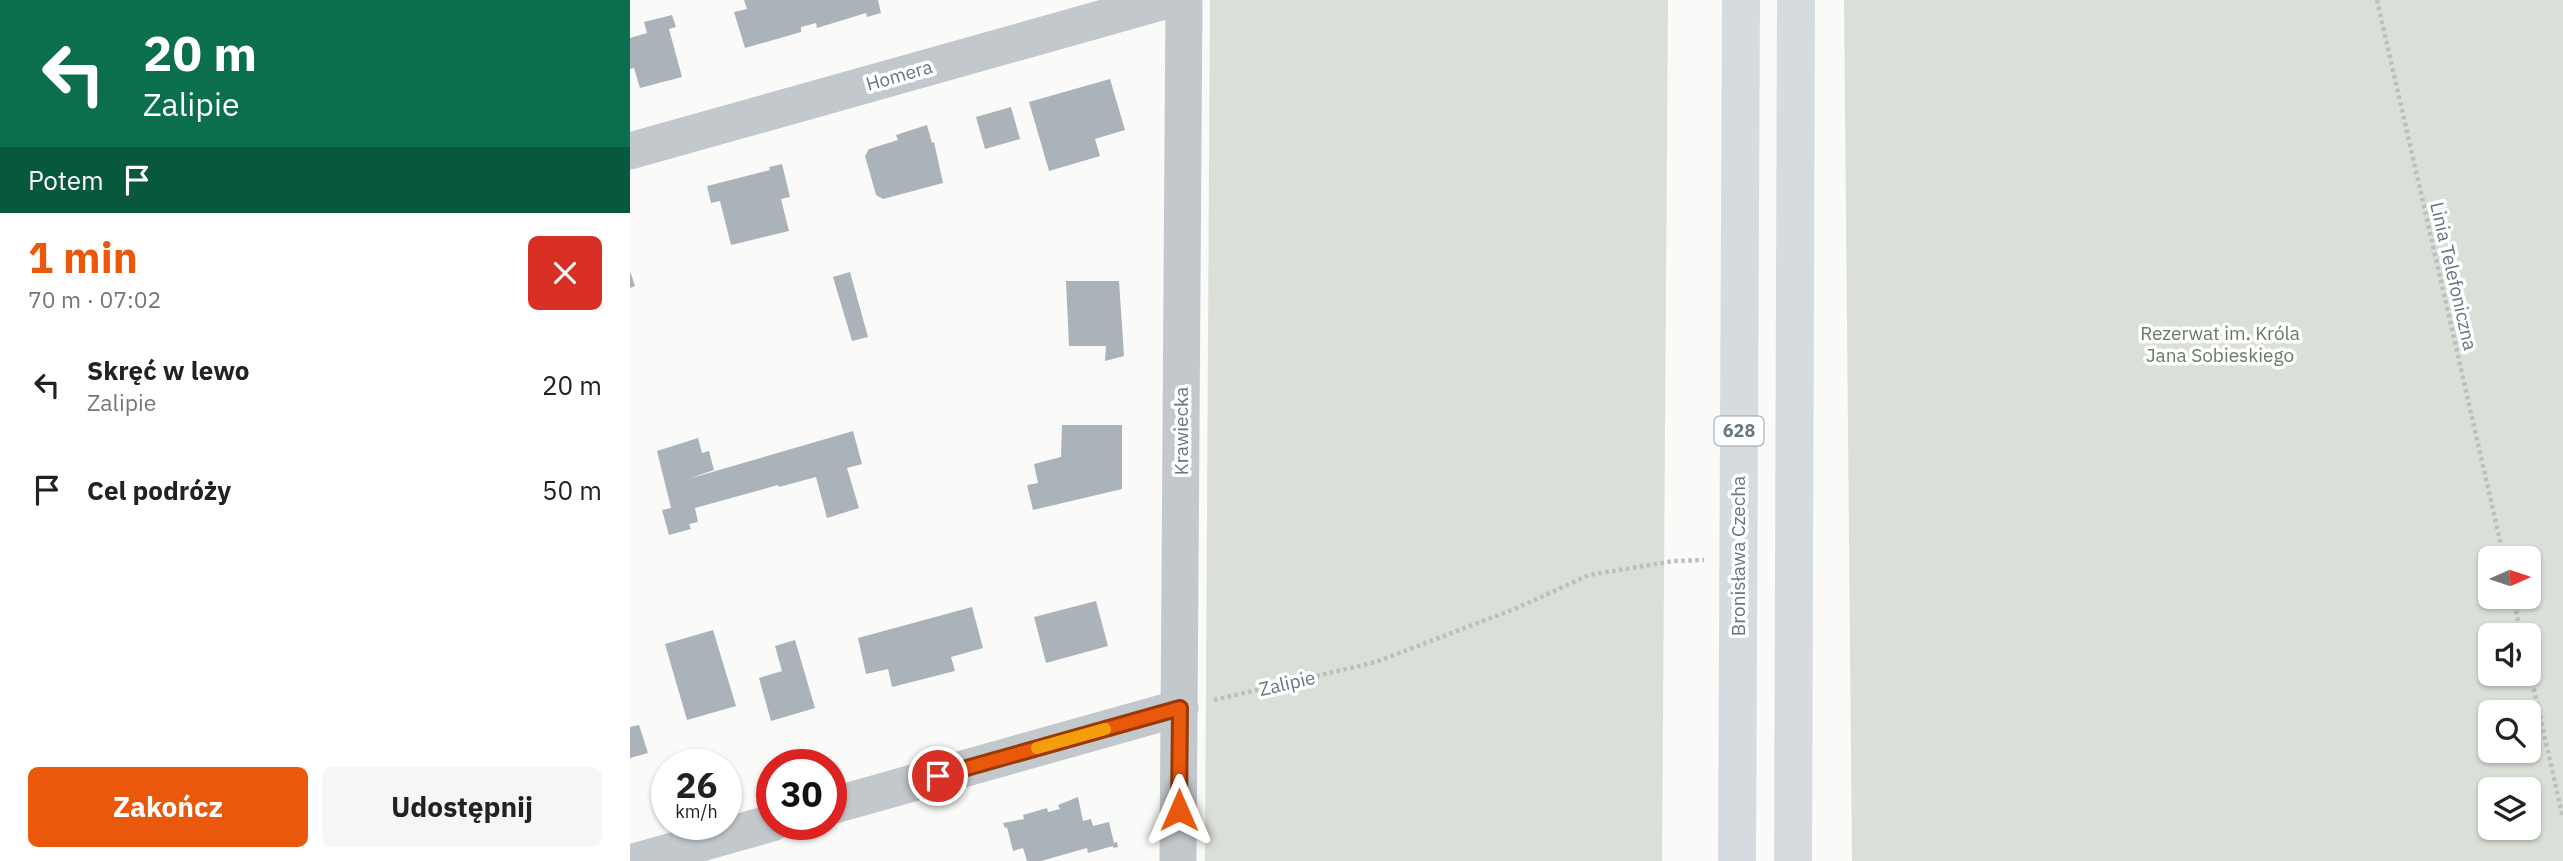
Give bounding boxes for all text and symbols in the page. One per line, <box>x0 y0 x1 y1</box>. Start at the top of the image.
text: 20 m <box>143 21 257 84</box>
icon: left <box>28 28 119 119</box>
street label: Homera <box>863 54 935 96</box>
text: Zalipie <box>143 83 239 125</box>
icon: arrive <box>118 161 156 199</box>
text: Potem <box>28 163 104 197</box>
street label: Linia Telefoniczna <box>2425 199 2483 353</box>
text: 1 min <box>28 230 138 285</box>
button: close <box>528 236 602 310</box>
text: 70 m · 07:02 <box>28 284 161 314</box>
park label: Rezerwat im. Króla Jana Sobieskiego <box>2140 321 2300 367</box>
text: Skręć w lewo <box>87 353 249 387</box>
icon: left <box>28 366 66 404</box>
text: 20 m <box>542 368 602 402</box>
text: Zalipie <box>87 387 156 417</box>
street label: Krawiecka <box>1169 387 1193 475</box>
road number: 628 <box>1714 416 1764 446</box>
icon: arrive <box>28 471 66 509</box>
text: Cel podróży <box>87 473 231 507</box>
text: 50 m <box>542 473 602 507</box>
street label: Bronisława Czecha <box>1726 476 1750 636</box>
north arrow <box>2478 546 2541 609</box>
map controls <box>2478 546 2541 840</box>
button: sound <box>2478 623 2541 686</box>
street label: Zalipie <box>1256 665 1318 701</box>
button: search <box>2478 700 2541 763</box>
pin <box>908 746 968 806</box>
speed limit sign: 30 <box>756 749 847 840</box>
icon: arrive <box>919 757 957 795</box>
text: 26 <box>675 762 718 808</box>
button: Zakończ <box>28 767 308 847</box>
button: Udostępnij <box>322 767 602 847</box>
position arrow <box>1142 773 1216 847</box>
button: layers <box>2478 777 2541 840</box>
text: km/h <box>675 800 718 823</box>

